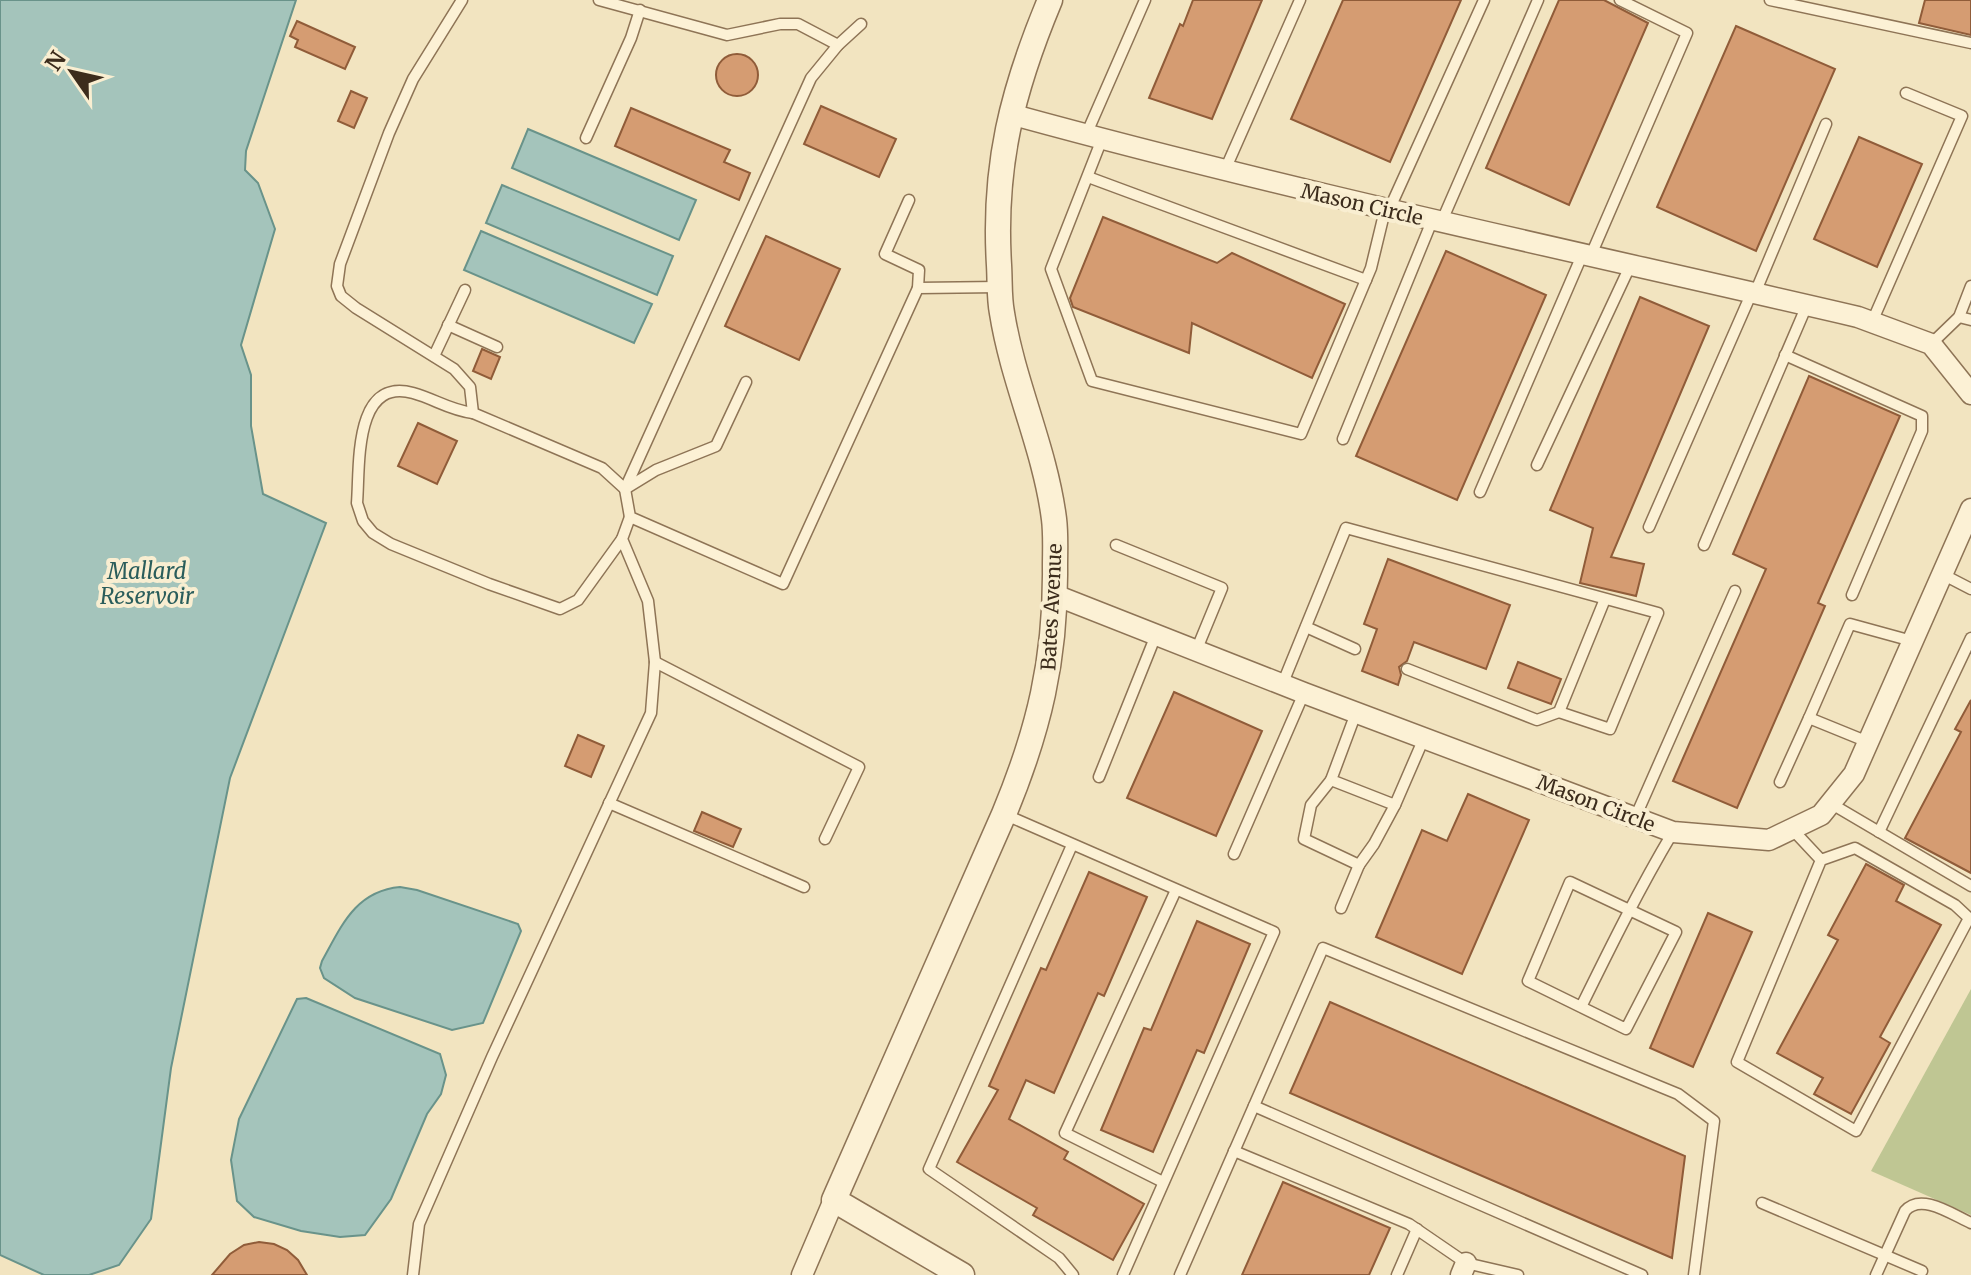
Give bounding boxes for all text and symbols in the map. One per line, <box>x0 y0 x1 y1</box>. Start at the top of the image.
north arrow <box>32 32 112 112</box>
text: N <box>39 45 72 76</box>
street label: Mason Circle <box>1299 178 1425 230</box>
street label: Bates Avenue <box>1035 543 1067 671</box>
water label: Mallard Reservoir <box>100 557 195 610</box>
street label: Mason Circle <box>1533 769 1659 837</box>

